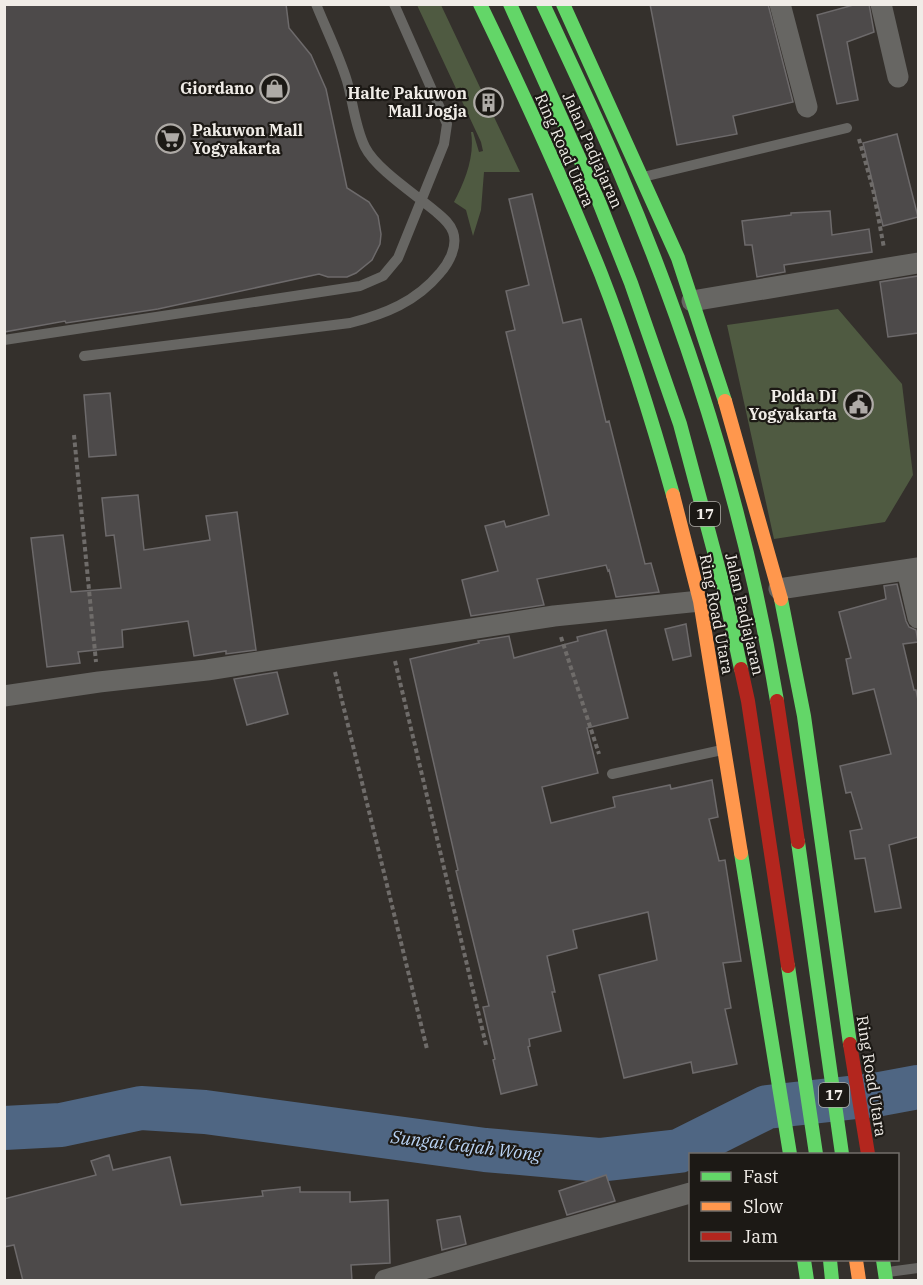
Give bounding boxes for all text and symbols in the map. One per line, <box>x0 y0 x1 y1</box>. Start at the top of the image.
shop icon: Giordano <box>259 72 291 104</box>
place label: Giordano <box>180 78 254 98</box>
place label: Halte Pakuwon Mall Jogja <box>348 83 467 121</box>
building icon: Halte Pakuwon Mall Jogja <box>472 86 504 118</box>
street label: Jalan Padjajaran <box>558 89 628 211</box>
street label: Ring Road Utara <box>531 90 599 210</box>
place label: Pakuwon Mall Yogyakarta <box>192 120 303 158</box>
supermarket icon: Pakuwon Mall Yogyakarta <box>155 123 187 155</box>
place label: Polda DI Yogyakarta <box>748 386 837 424</box>
public building icon: Polda DI Yogyakarta <box>842 389 874 421</box>
road number: 17 <box>690 502 720 526</box>
street label: Jalan Padjajaran <box>721 551 769 677</box>
street label: Ring Road Utara <box>696 552 739 676</box>
street label: Ring Road Utara <box>853 1014 891 1138</box>
road number: 17 <box>819 1083 849 1107</box>
water label: Sungai Gajah Wong <box>389 1125 543 1166</box>
legend <box>689 1153 899 1261</box>
text: Fast <box>743 1165 778 1188</box>
text: Slow <box>743 1195 783 1218</box>
text: Jam <box>743 1225 778 1248</box>

